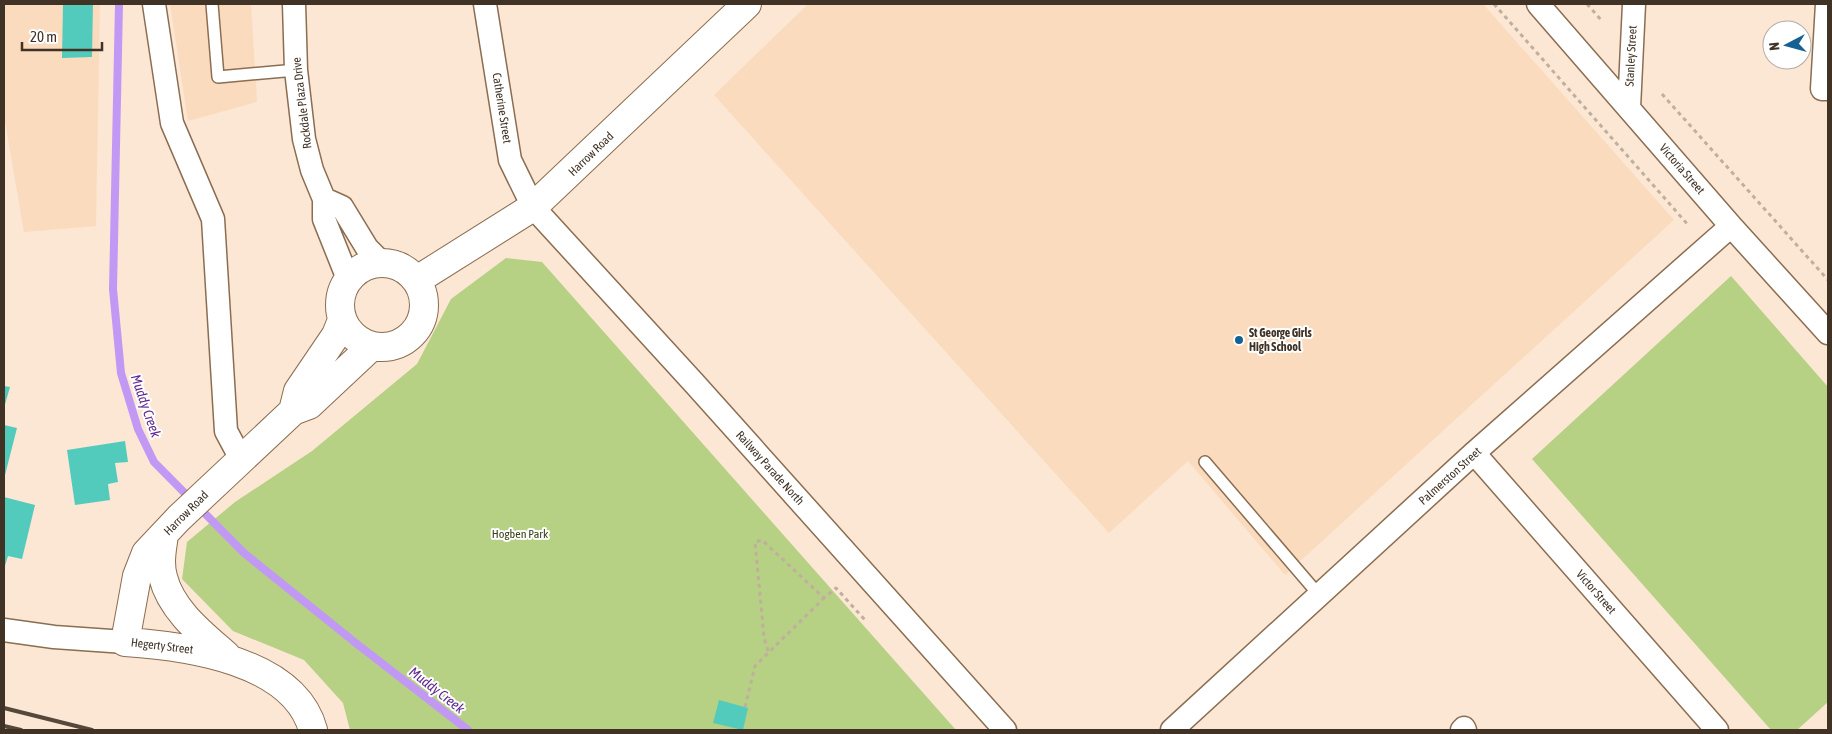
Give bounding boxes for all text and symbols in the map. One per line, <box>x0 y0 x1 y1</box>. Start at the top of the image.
scale bar <box>22 20 102 52</box>
north arrow <box>1762 20 1812 70</box>
street label: Stanley Street <box>1622 25 1640 87</box>
text: 20 m <box>30 28 57 45</box>
text: N <box>1766 41 1782 51</box>
street label: Rockdale Plaza Drive <box>289 56 315 150</box>
street label: Catherine Street <box>490 72 515 145</box>
street label: Harrow Road <box>566 129 616 179</box>
street label: Victoria Street <box>1656 141 1708 197</box>
place label: St George Girls High School <box>1249 326 1313 354</box>
marker: St George Girls High School <box>1233 334 1245 346</box>
water label: Muddy Creek <box>128 372 165 440</box>
street label: Railway Parade North <box>733 428 807 508</box>
street label: Palmerston Street <box>1416 444 1484 508</box>
street label: Harrow Road <box>161 488 211 538</box>
park label: Hogben Park <box>492 527 549 541</box>
street label: Victor Street <box>1573 567 1619 617</box>
street label: Hegerty Street <box>130 635 194 657</box>
water label: Muddy Creek <box>406 663 468 717</box>

